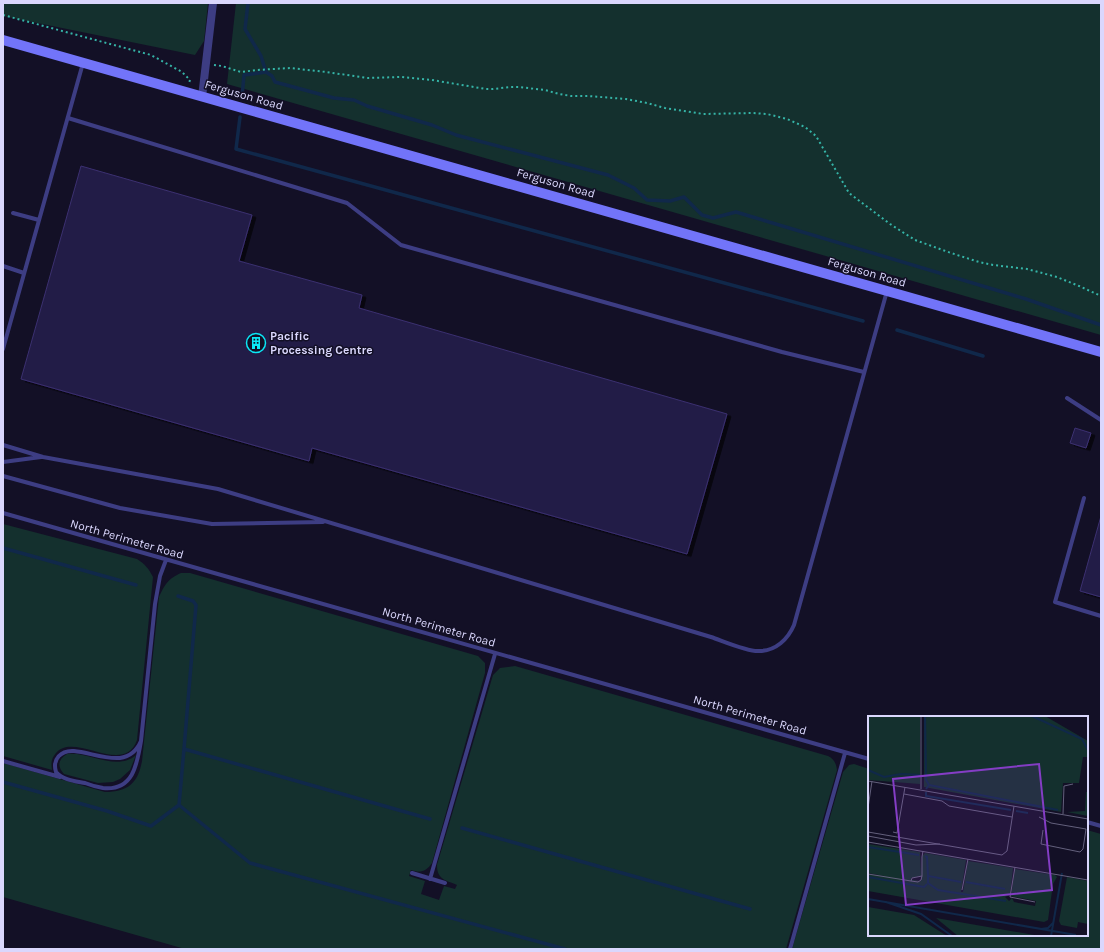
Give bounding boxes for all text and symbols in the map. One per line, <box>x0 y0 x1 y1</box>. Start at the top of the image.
street label: Ferguson Road <box>203 77 285 113</box>
street label: Ferguson Road <box>515 165 597 201</box>
street label: Ferguson Road <box>826 254 908 290</box>
place label: Pacific Processing Centre <box>270 329 373 357</box>
building icon: Pacific Processing Centre <box>245 332 267 354</box>
street label: North Perimeter Road <box>69 516 185 562</box>
street label: North Perimeter Road <box>381 604 497 650</box>
street label: North Perimeter Road <box>692 692 808 738</box>
inset map <box>868 716 1088 936</box>

